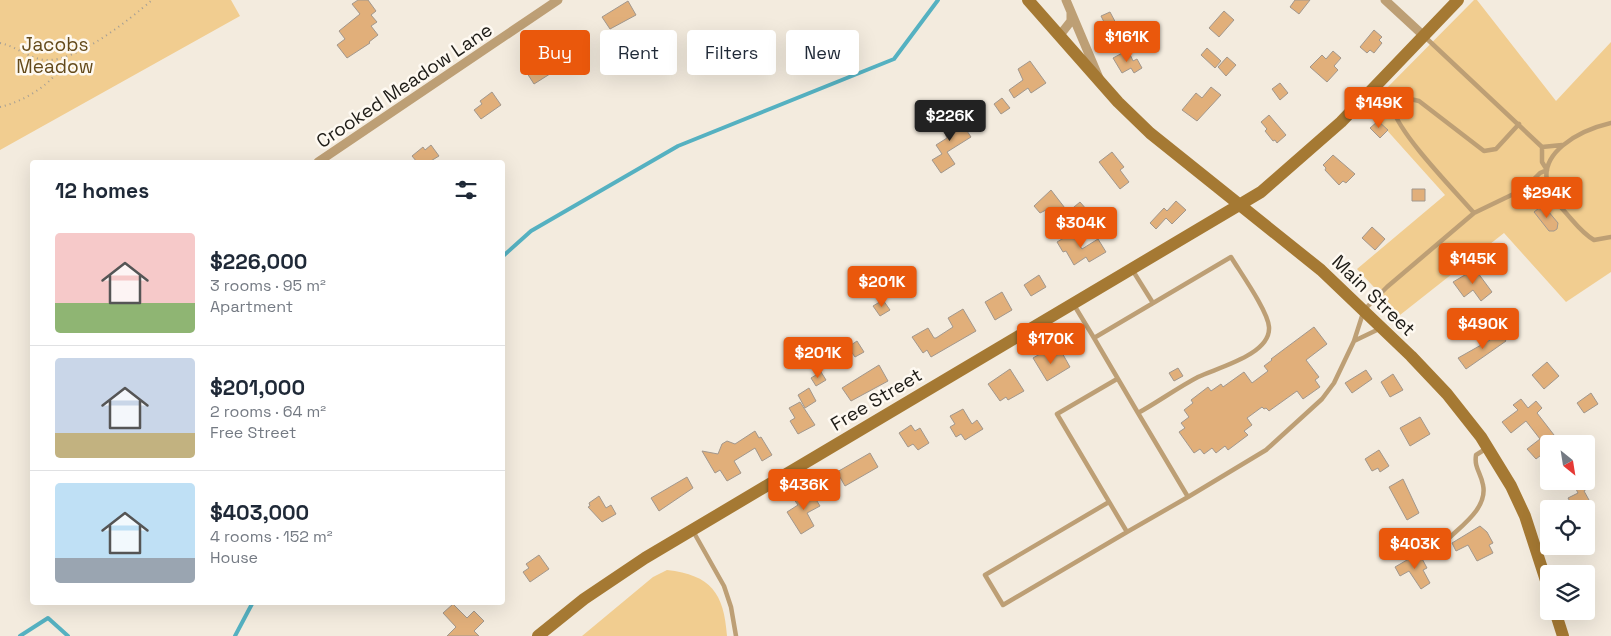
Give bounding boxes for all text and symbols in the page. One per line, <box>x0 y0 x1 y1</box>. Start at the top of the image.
street label: Crooked Meadow Lane <box>311 17 497 154</box>
pin: $161K <box>1092 20 1162 63</box>
text: $161K <box>1105 26 1149 47</box>
chip: Buy <box>520 30 590 75</box>
chip: Rent <box>600 30 677 75</box>
chip: Filters <box>687 30 776 75</box>
chip: New <box>786 30 859 75</box>
park label: Jacobs Meadow <box>16 32 94 79</box>
pin: $149K <box>1344 86 1414 129</box>
text: $149K <box>1355 92 1403 113</box>
pin: $226K <box>915 100 985 142</box>
text: $226K <box>926 105 974 126</box>
icon: filters <box>452 176 480 204</box>
pin: $294K <box>1512 176 1582 219</box>
text: 12 homes <box>55 177 149 204</box>
text: $294K <box>1522 182 1572 203</box>
pin: $304K <box>1046 206 1116 249</box>
text: $304K <box>1056 212 1106 233</box>
pin: $145K <box>1438 242 1508 285</box>
text: $226,000 <box>210 248 307 275</box>
text: $145K <box>1450 248 1496 269</box>
street label: Main Street <box>1327 249 1421 341</box>
icon: home <box>95 253 155 313</box>
pin: $201K <box>847 266 917 308</box>
text: $201K <box>859 271 905 292</box>
text: 3 rooms · 95 m² <box>210 275 326 296</box>
text: Apartment <box>210 296 293 317</box>
pin: $490K <box>1448 308 1518 350</box>
text: $490K <box>1458 313 1508 334</box>
pin: $170K <box>1016 322 1086 365</box>
text: $170K <box>1028 328 1074 349</box>
pin: $201K <box>783 336 853 379</box>
text: $201K <box>795 342 841 363</box>
street label: Free Street <box>826 362 927 437</box>
text: $201,000 <box>210 374 305 401</box>
icon: home <box>95 378 155 438</box>
text: 2 rooms · 64 m² <box>210 401 326 422</box>
text: Free Street <box>210 422 296 443</box>
north arrow <box>1540 435 1595 490</box>
map controls <box>1540 435 1595 620</box>
pin: $436K <box>769 468 839 511</box>
text: $436K <box>779 474 829 495</box>
text: $403,000 <box>210 499 309 526</box>
button: locate <box>1540 500 1595 555</box>
icon: home <box>95 503 155 563</box>
text: 4 rooms · 152 m² <box>210 526 333 547</box>
pin: $403K <box>1380 528 1450 570</box>
text: $403K <box>1390 533 1440 554</box>
text: House <box>210 547 258 568</box>
button: layers <box>1540 565 1595 620</box>

